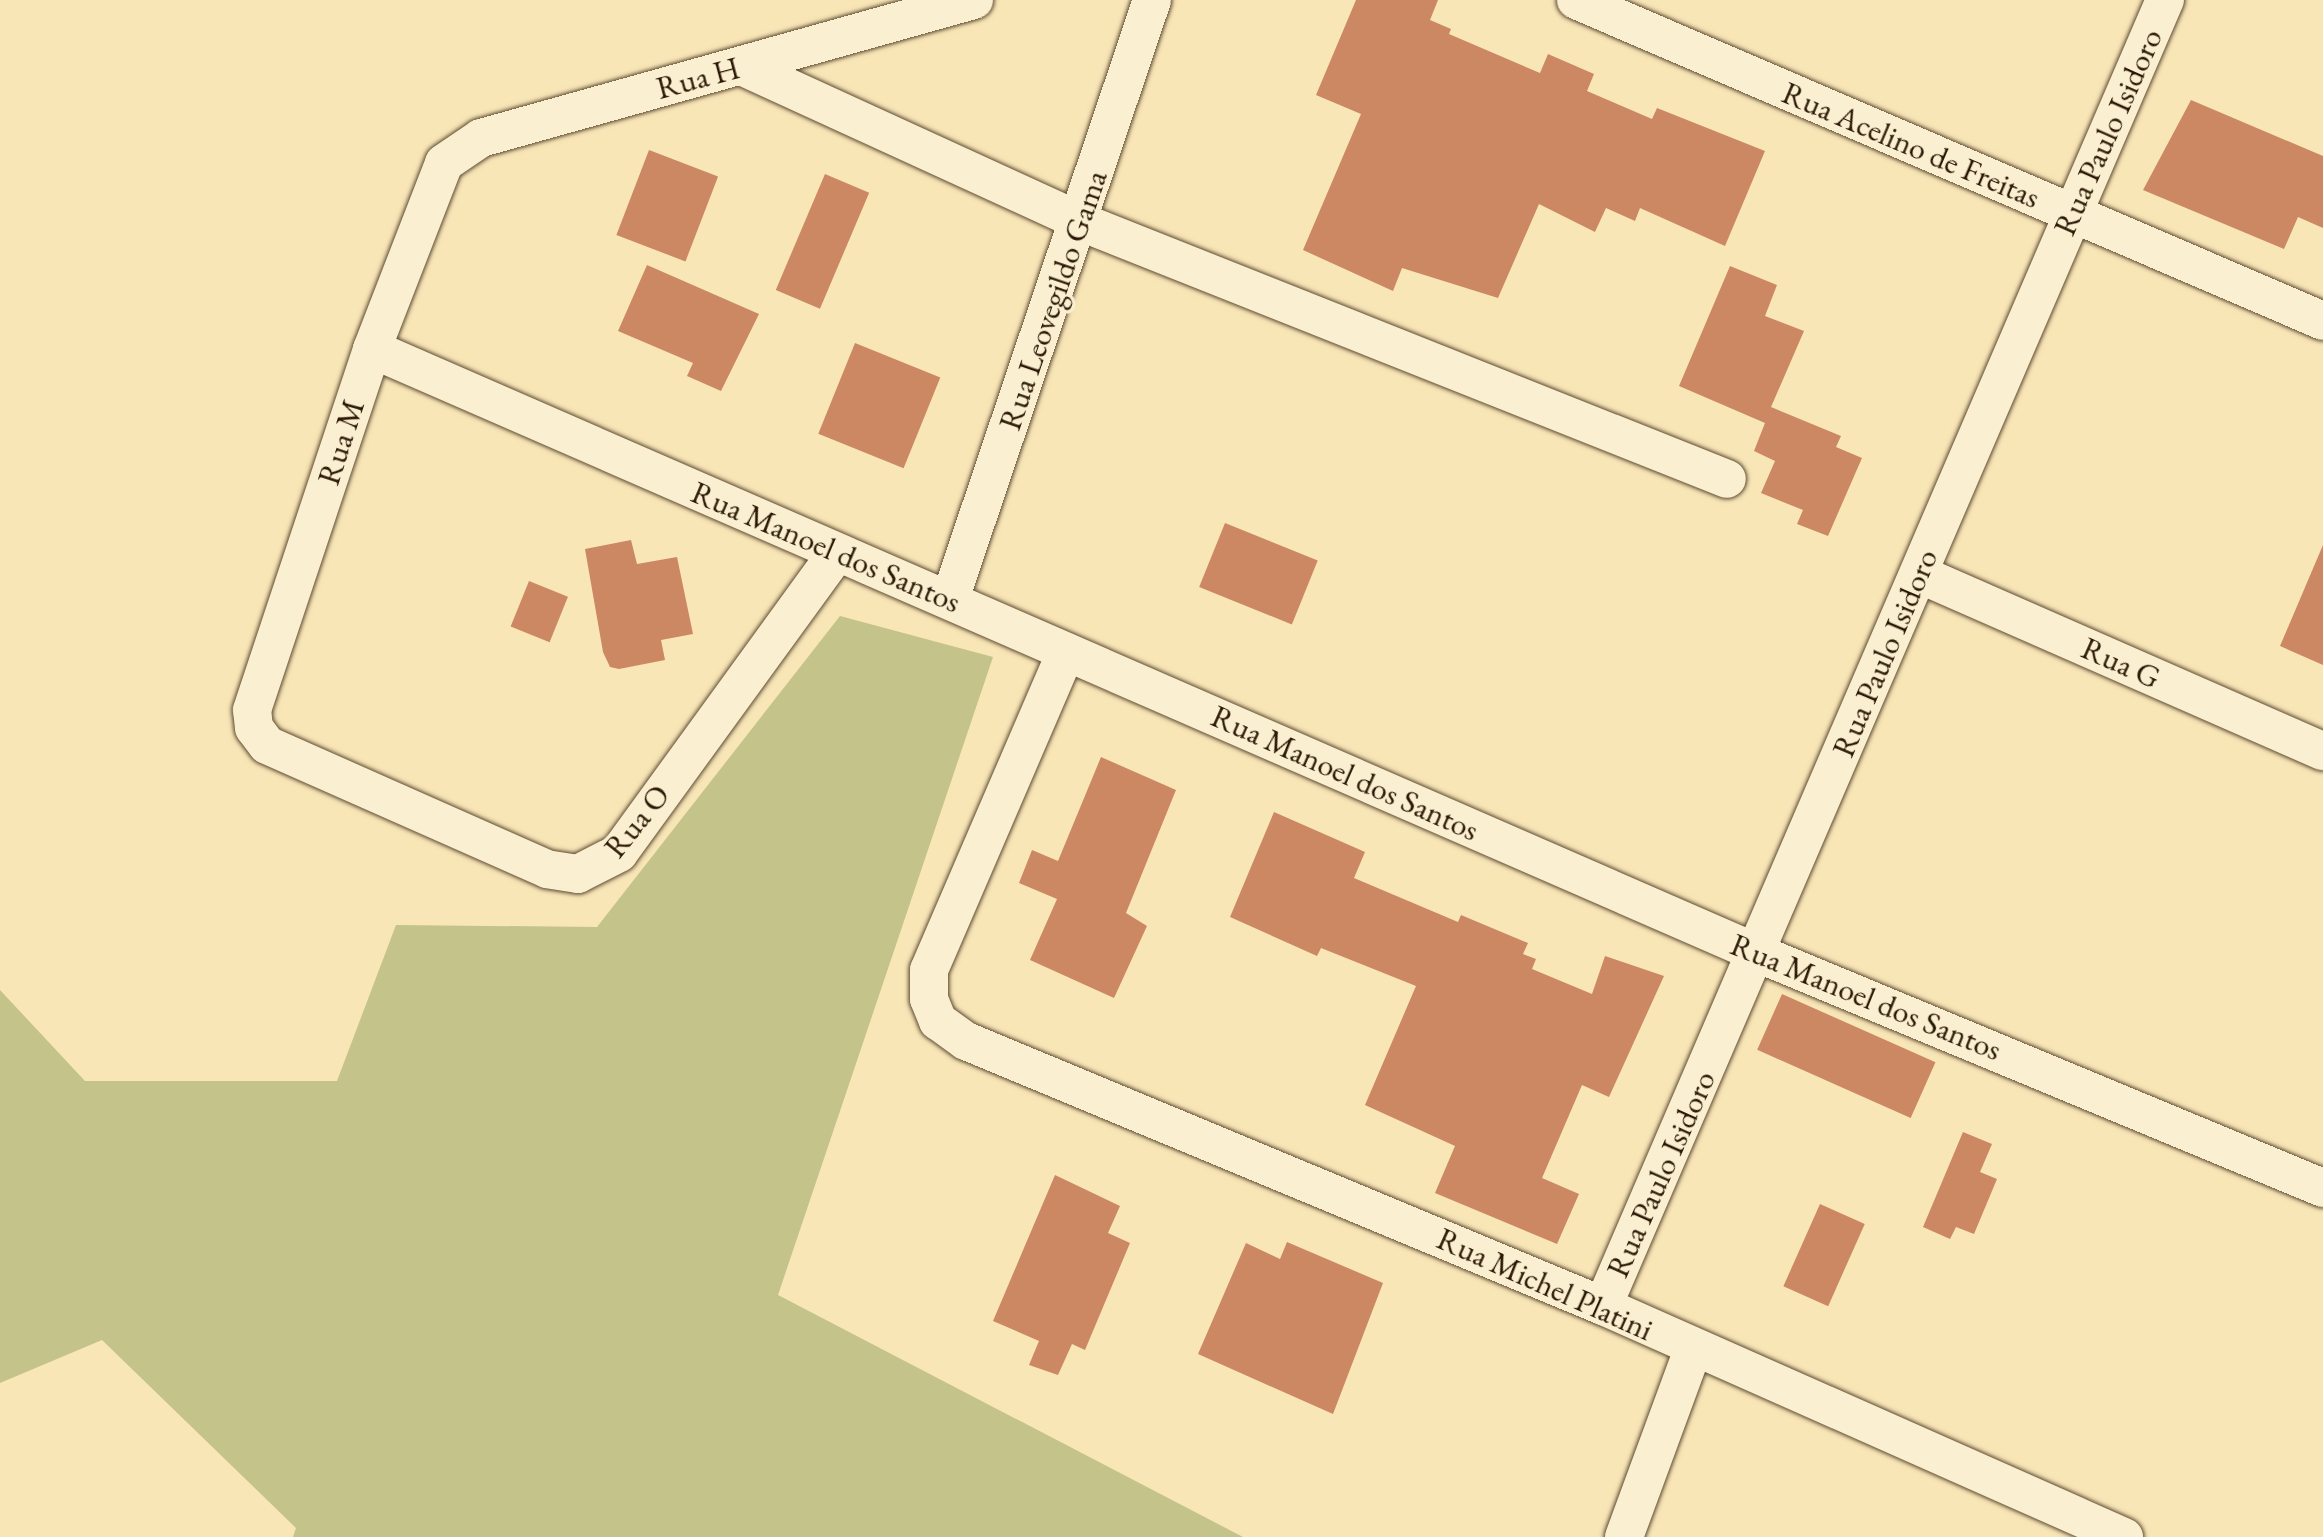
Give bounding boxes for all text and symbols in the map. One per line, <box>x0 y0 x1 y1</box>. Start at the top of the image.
street label: Rua Paulo Isidoro <box>2045 23 2171 241</box>
street label: Rua H <box>652 48 744 108</box>
street label: Rua Acelino de Freitas <box>1776 73 2046 217</box>
street label: Rua Leovegildo Gama <box>991 165 1115 435</box>
street label: Rua M <box>309 394 373 490</box>
street label: Rua Manoel dos Santos <box>686 473 966 621</box>
street label: Rua Paulo Isidoro <box>1824 543 1946 763</box>
street label: Rua G <box>2076 629 2166 697</box>
street label: Rua Manoel dos Santos <box>1205 697 1485 849</box>
street label: Rua O <box>596 777 678 865</box>
street label: Rua Manoel dos Santos <box>1725 925 2007 1069</box>
street label: Rua Paulo Isidoro <box>1598 1065 1724 1283</box>
street label: Rua Michel Platini <box>1431 1219 1659 1349</box>

